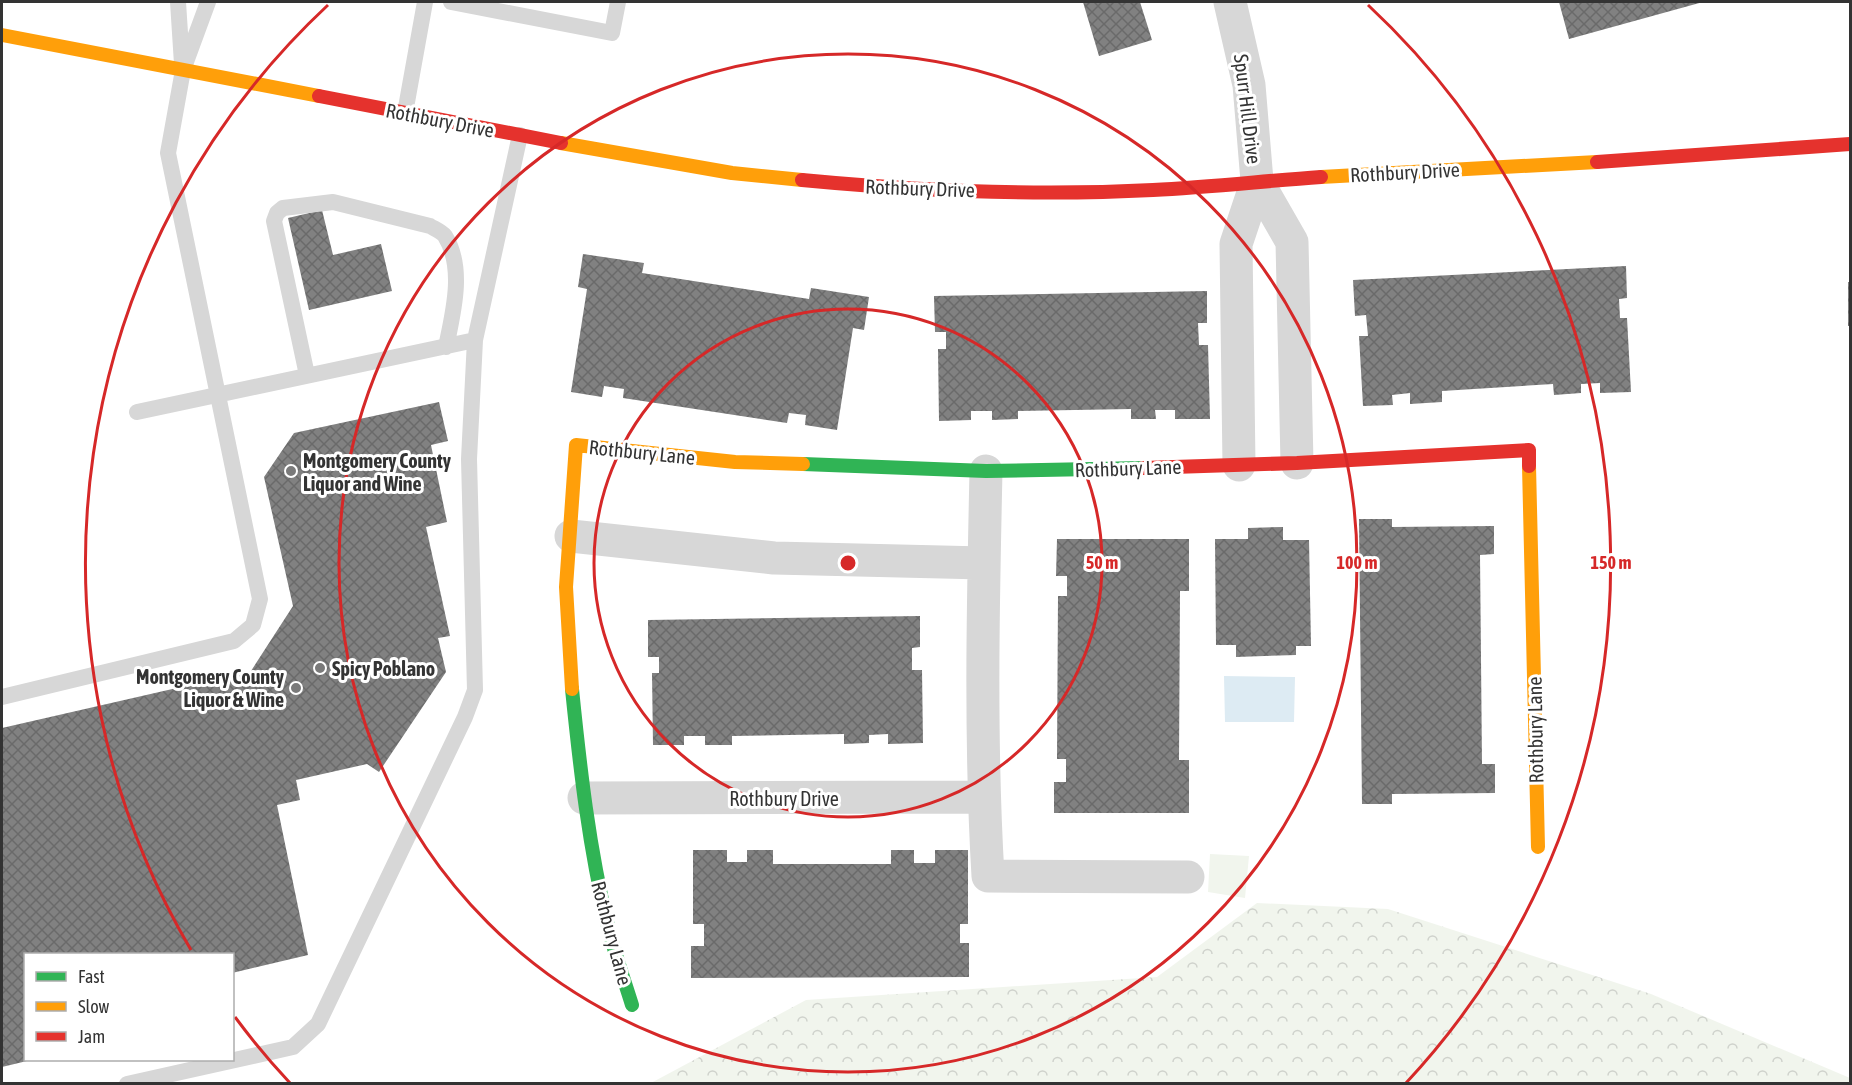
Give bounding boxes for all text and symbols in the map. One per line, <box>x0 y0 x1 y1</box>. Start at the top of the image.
street label: Spurr Hill Drive <box>1230 53 1266 165</box>
street label: Rothbury Drive <box>384 98 496 142</box>
street label: Rothbury Drive <box>1350 158 1460 186</box>
street label: Rothbury Drive <box>865 175 975 201</box>
street label: Rothbury Lane <box>588 435 696 469</box>
place label: Montgomery County Liquor and Wine <box>303 449 452 495</box>
street label: Rothbury Lane <box>1074 455 1182 481</box>
marker: Montgomery County Liquor and Wine <box>284 464 298 478</box>
text: 50 m <box>1086 552 1118 573</box>
text: 100 m <box>1337 552 1377 573</box>
text: 150 m <box>1591 552 1631 573</box>
centre of rings <box>838 553 858 573</box>
place label: Spicy Poblano <box>332 657 435 680</box>
marker: Spicy Poblano <box>313 661 327 675</box>
place label: Montgomery County Liquor & Wine <box>136 665 285 711</box>
street label: Rothbury Lane <box>1523 676 1547 784</box>
marker: Montgomery County Liquor & Wine <box>289 681 303 695</box>
street label: Rothbury Drive <box>729 787 839 810</box>
street label: Rothbury Lane <box>587 878 637 988</box>
legend <box>24 953 234 1061</box>
text: Fast <box>78 966 105 987</box>
text: Slow <box>78 996 109 1017</box>
text: Jam <box>78 1026 105 1047</box>

